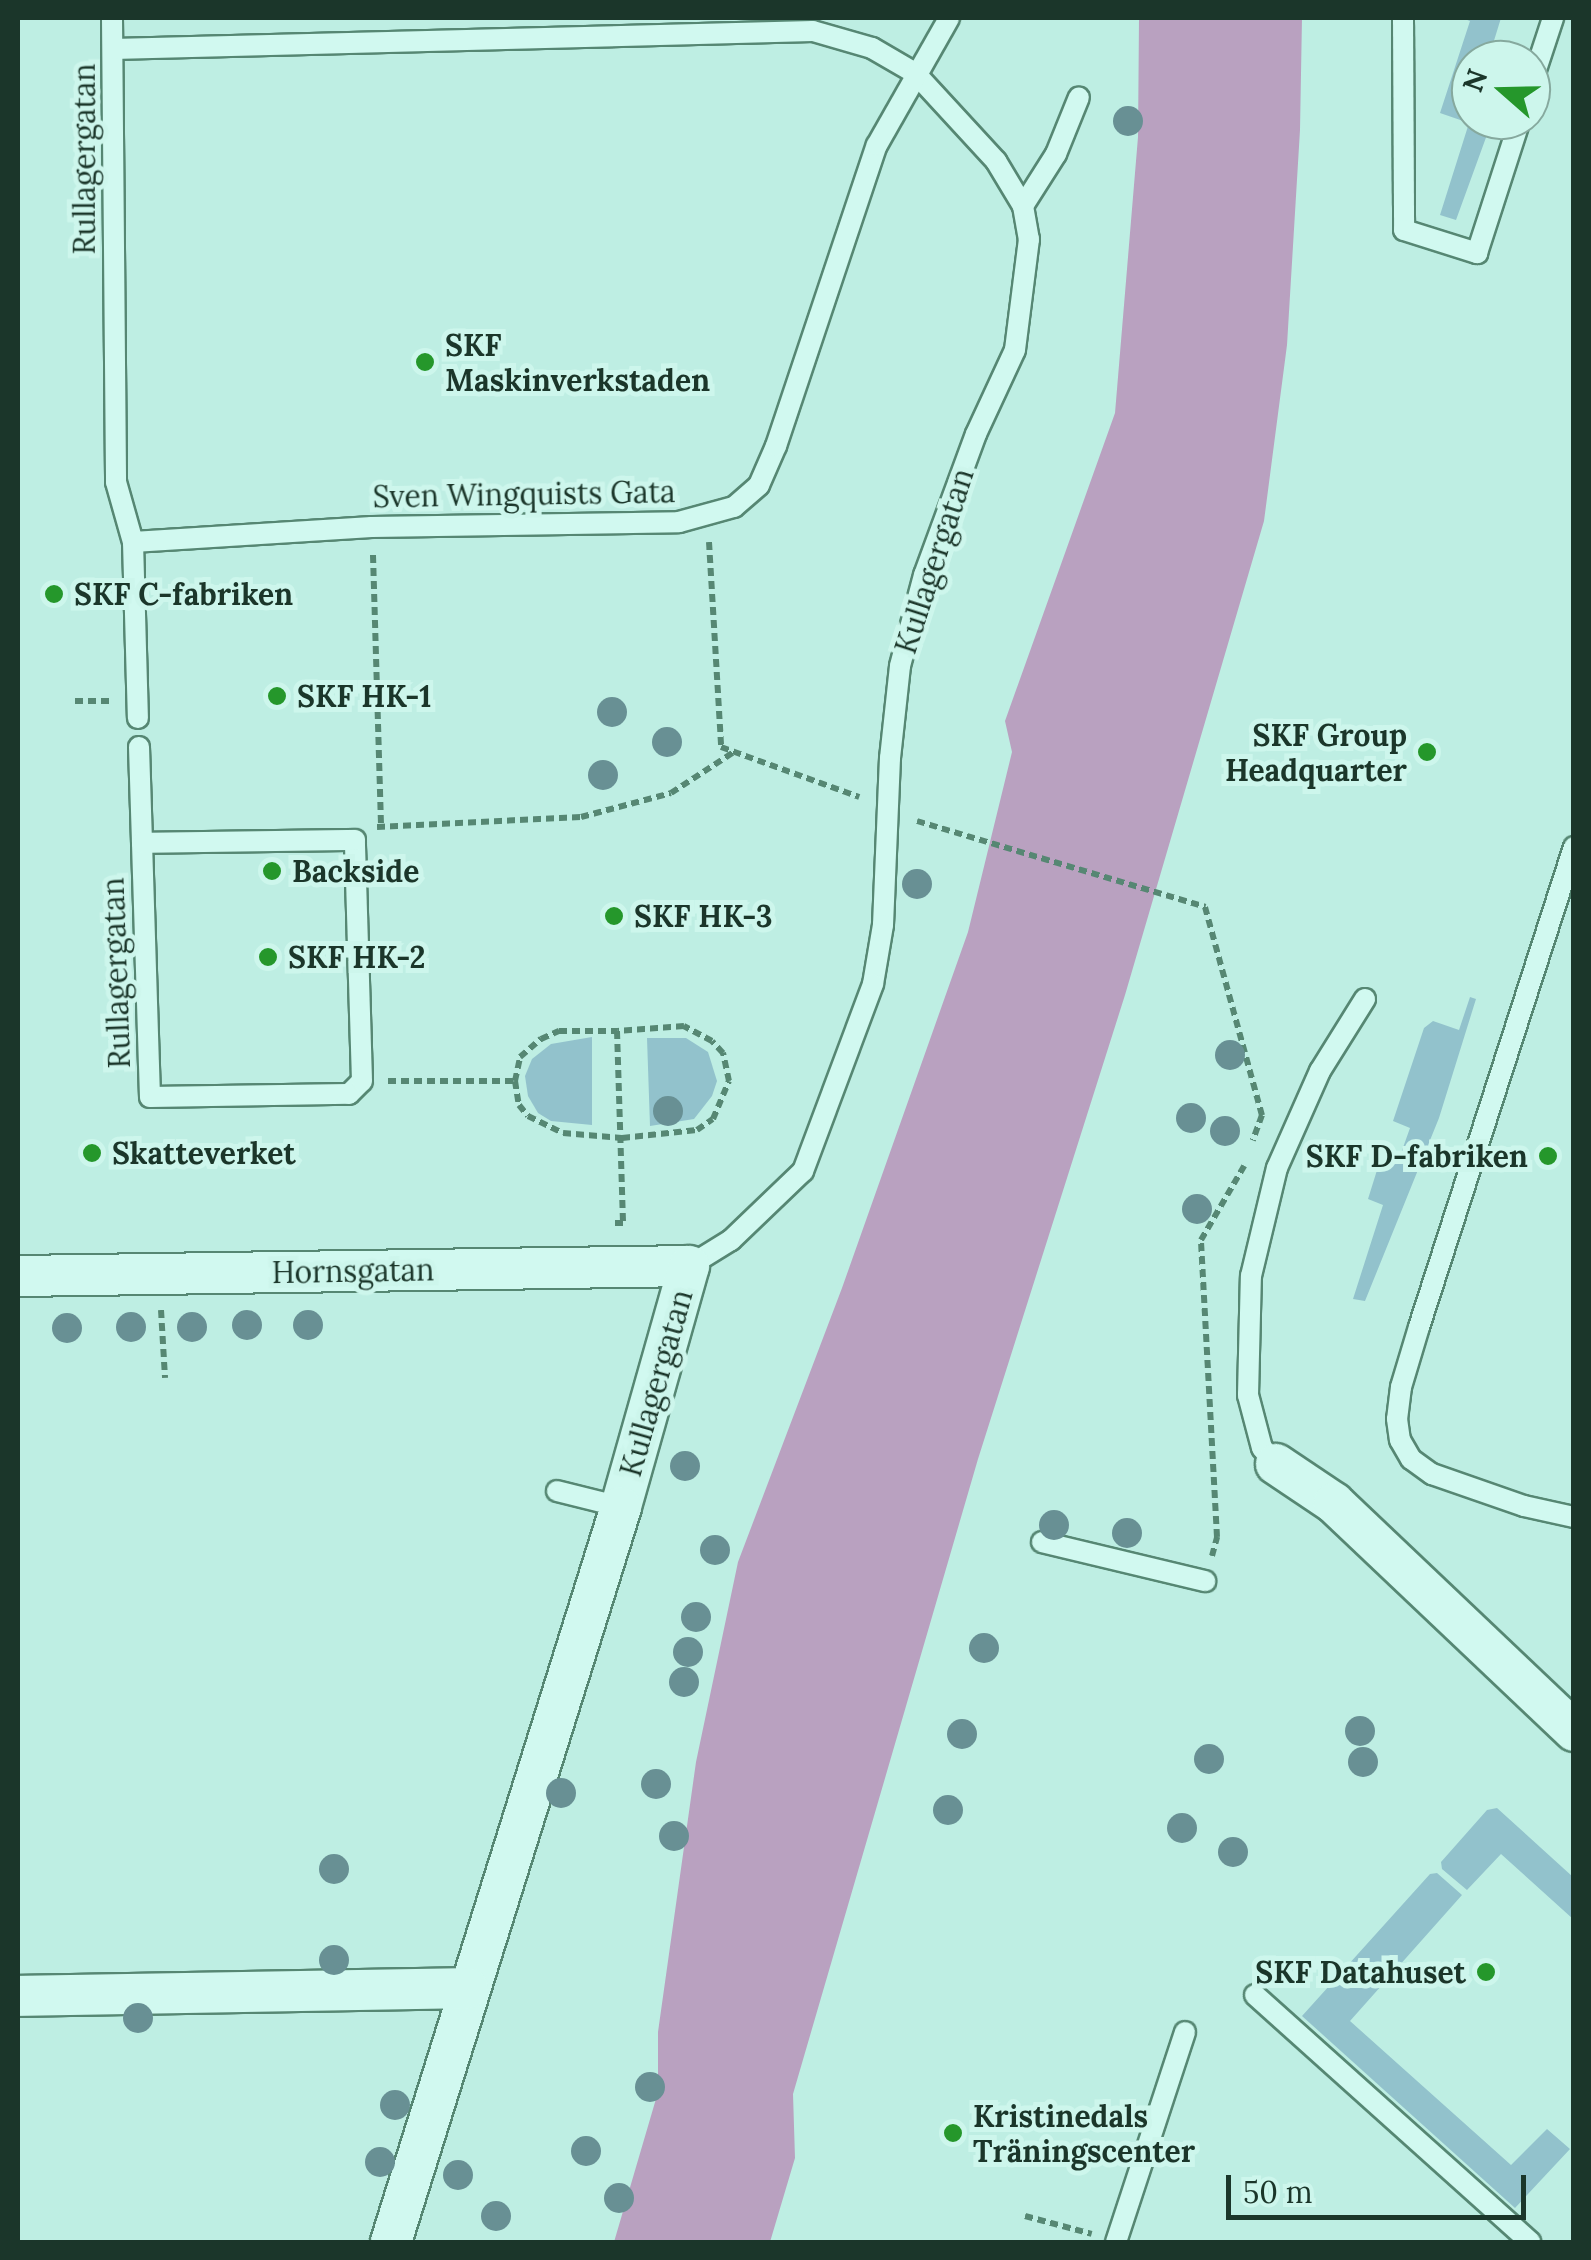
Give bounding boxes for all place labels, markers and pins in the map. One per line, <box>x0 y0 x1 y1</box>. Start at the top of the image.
place label: SKF Maskinverkstaden <box>445 327 710 398</box>
marker: SKF Maskinverkstaden <box>414 351 436 373</box>
place label: SKF C-fabriken <box>74 576 293 612</box>
marker: SKF C-fabriken <box>43 583 65 605</box>
place label: SKF HK-1 <box>297 678 431 714</box>
marker: SKF HK-1 <box>266 685 288 707</box>
place label: SKF Group Headquarter <box>1225 717 1407 788</box>
marker: SKF Group Headquarter <box>1416 741 1438 763</box>
place label: Backside <box>292 853 419 889</box>
marker: Backside <box>261 860 283 882</box>
place label: SKF HK-3 <box>634 898 773 934</box>
marker: SKF HK-3 <box>603 905 625 927</box>
place label: SKF HK-2 <box>288 939 425 975</box>
marker: SKF HK-2 <box>257 946 279 968</box>
place label: Skatteverket <box>112 1135 296 1171</box>
place label: SKF D-fabriken <box>1306 1138 1528 1174</box>
marker: Skatteverket <box>81 1142 103 1164</box>
marker: SKF D-fabriken <box>1537 1145 1559 1167</box>
place label: SKF Datahuset <box>1255 1954 1466 1990</box>
marker: SKF Datahuset <box>1475 1961 1497 1983</box>
place label: Kristinedals Träningscenter <box>973 2098 1195 2168</box>
marker: Kristinedals Träningscenter <box>942 2122 964 2144</box>

